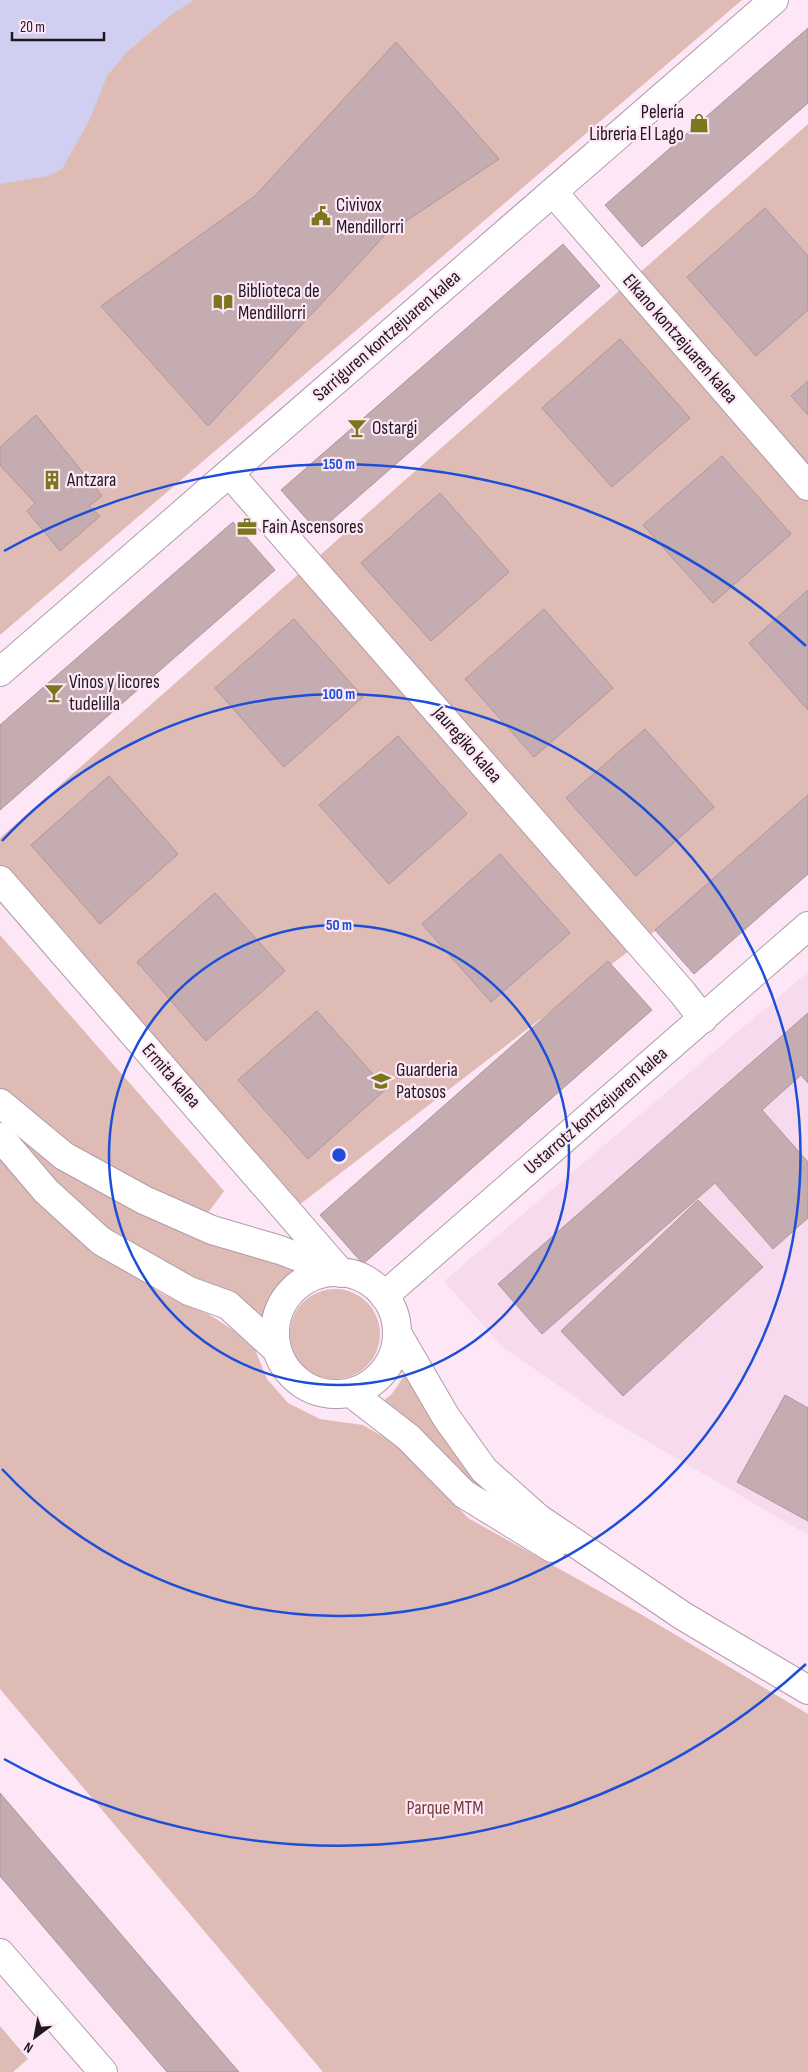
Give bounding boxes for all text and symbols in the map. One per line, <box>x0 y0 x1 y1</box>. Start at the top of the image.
scale bar <box>12 10 105 42</box>
text: 20 m <box>20 18 45 37</box>
place label: Pelería Libreria El Lago <box>589 101 684 146</box>
shop icon: Pelería Libreria El Lago <box>688 112 710 134</box>
place label: Civivox Mendillorri <box>336 194 404 239</box>
public building icon: Civivox Mendillorri <box>310 205 332 227</box>
street label: Sarriguren kontzejuaren kalea <box>308 266 466 406</box>
street label: Elkano kontzejuaren kalea <box>618 270 742 408</box>
place label: Biblioteca de Mendillorri <box>238 280 320 325</box>
library icon: Biblioteca de Mendillorri <box>212 291 234 313</box>
bar icon: Ostargi <box>346 417 368 439</box>
place label: Ostargi <box>372 417 417 440</box>
text: 150 m <box>323 455 355 474</box>
building icon: Antzara <box>41 469 63 491</box>
place label: Antzara <box>66 469 116 492</box>
office icon: Fain Ascensores <box>236 516 258 538</box>
place label: Fain Ascensores <box>262 516 364 539</box>
place label: Vinos y licores tudelilla <box>69 671 160 716</box>
bar icon: Vinos y licores tudelilla <box>43 682 65 704</box>
text: 100 m <box>323 685 355 704</box>
street label: Jauregiko kalea <box>427 701 507 788</box>
text: 50 m <box>326 916 352 935</box>
street label: Ermita kalea <box>137 1039 205 1113</box>
street label: Ustarrotz kontzejuaren kalea <box>520 1042 672 1180</box>
place label: Guarderia Patosos <box>396 1059 458 1104</box>
school or university icon: Guarderia Patosos <box>370 1070 392 1092</box>
centre of rings <box>330 1146 348 1164</box>
park label: Parque MTM <box>406 1797 484 1820</box>
north arrow <box>10 2012 60 2062</box>
text: N <box>21 2038 36 2057</box>

